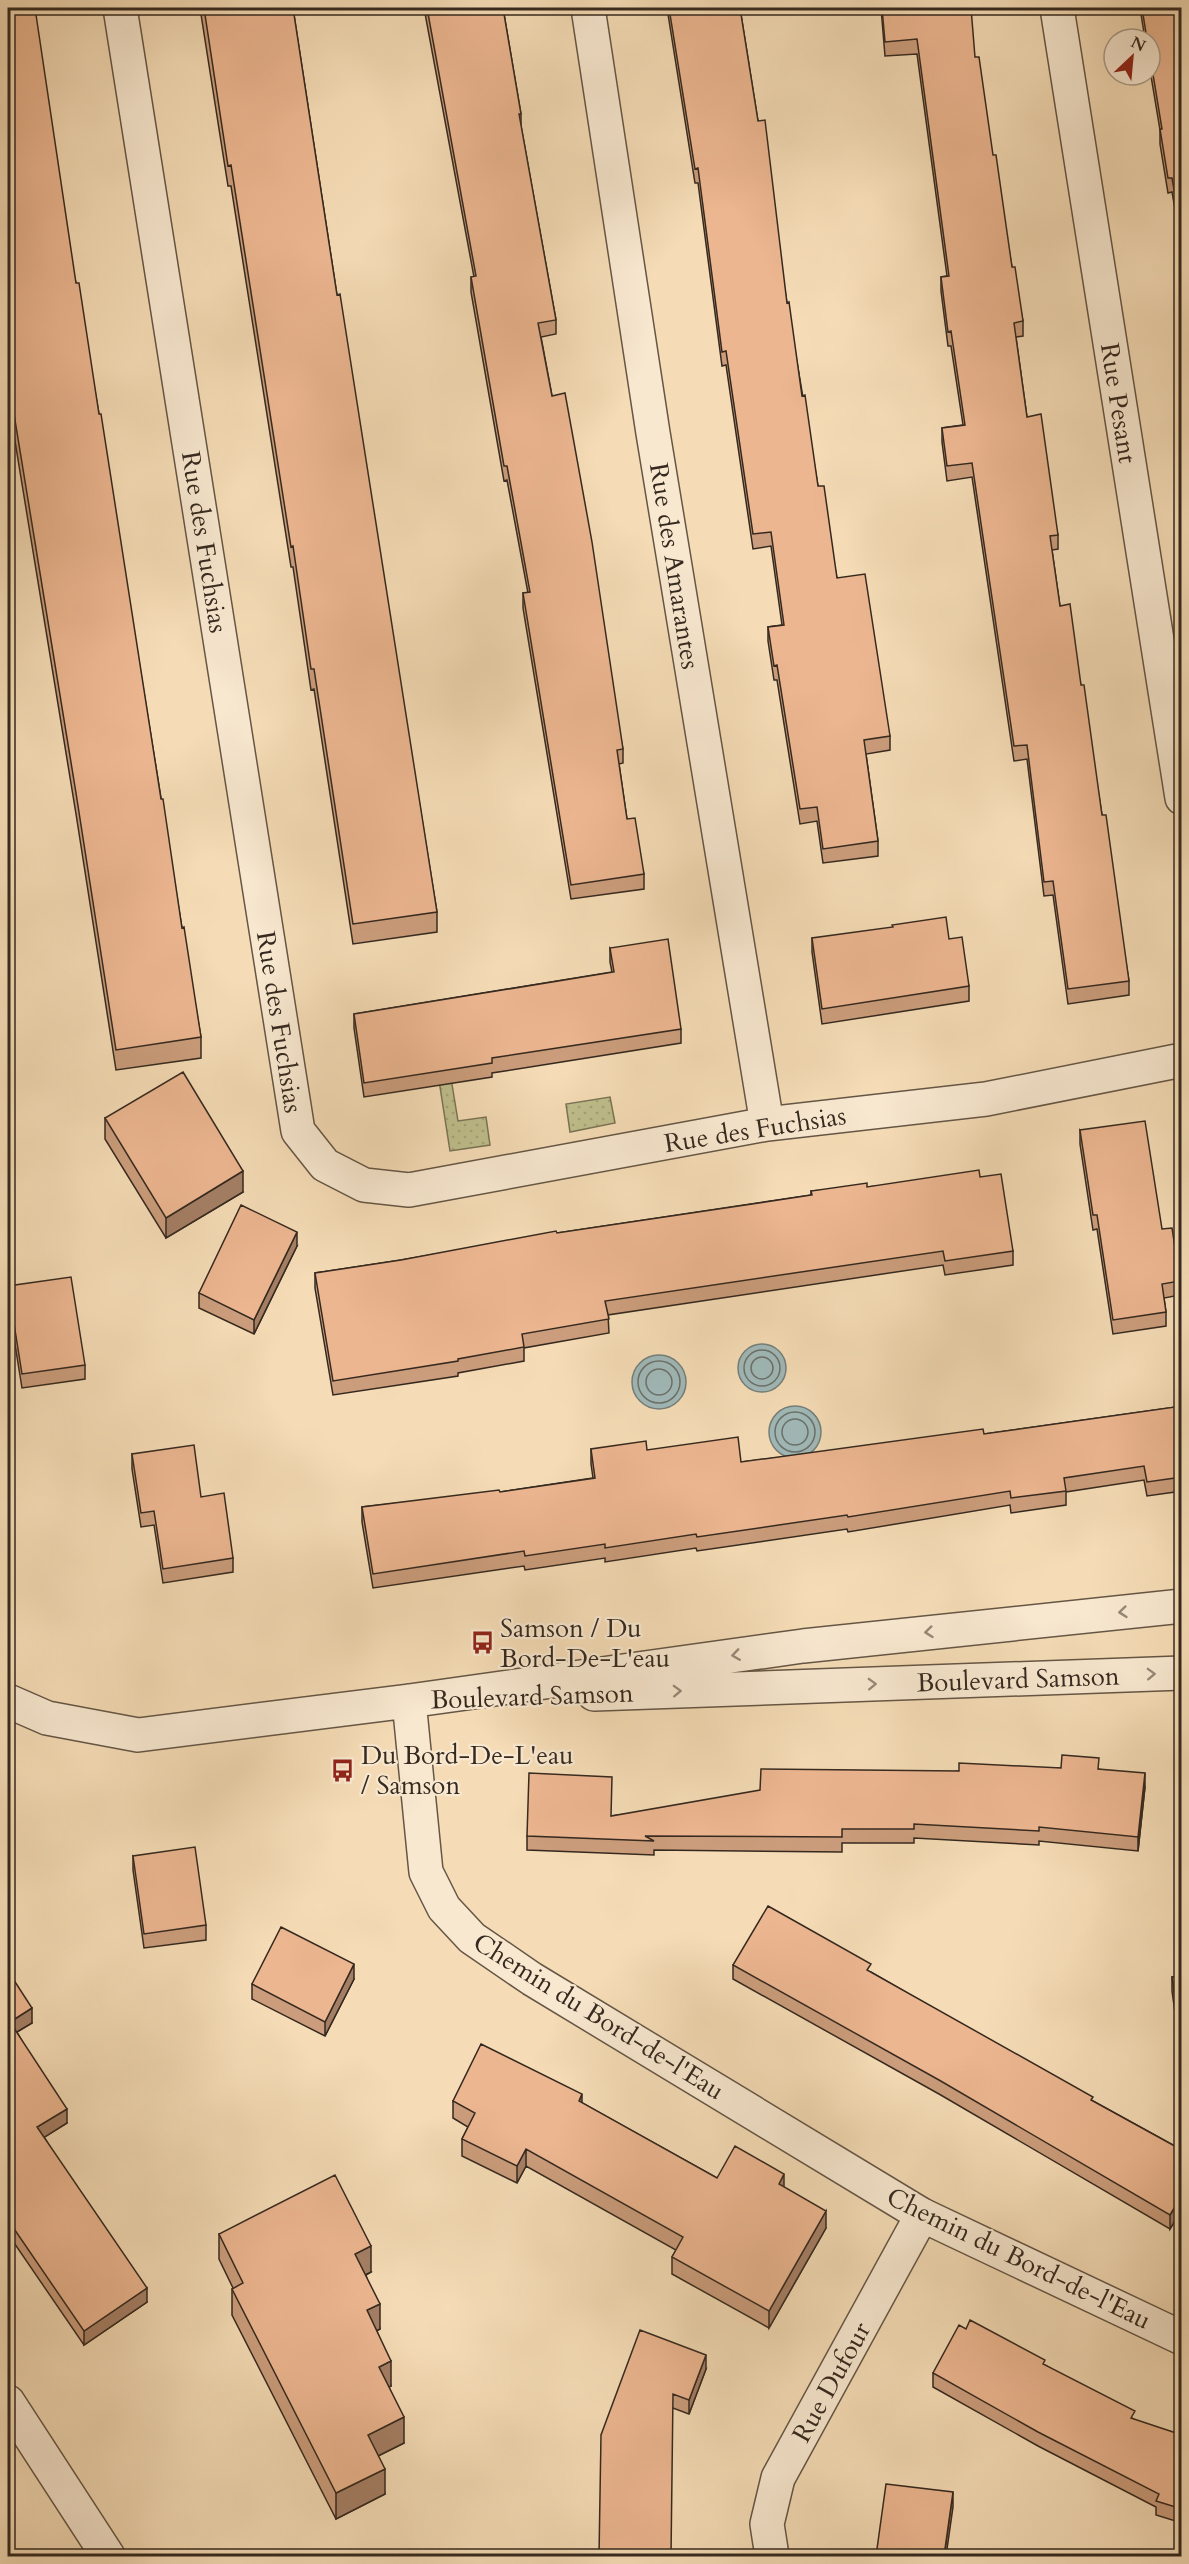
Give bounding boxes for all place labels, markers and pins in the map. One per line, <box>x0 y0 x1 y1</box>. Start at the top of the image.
place label: Samson / Du Bord-De-L'eau <box>500 1611 670 1676</box>
bus stop icon: Samson / Du Bord-De-L'eau <box>469 1630 495 1656</box>
place label: Du Bord-De-L'eau / Samson <box>361 1738 573 1803</box>
bus stop icon: Du Bord-De-L'eau / Samson <box>330 1757 356 1783</box>

